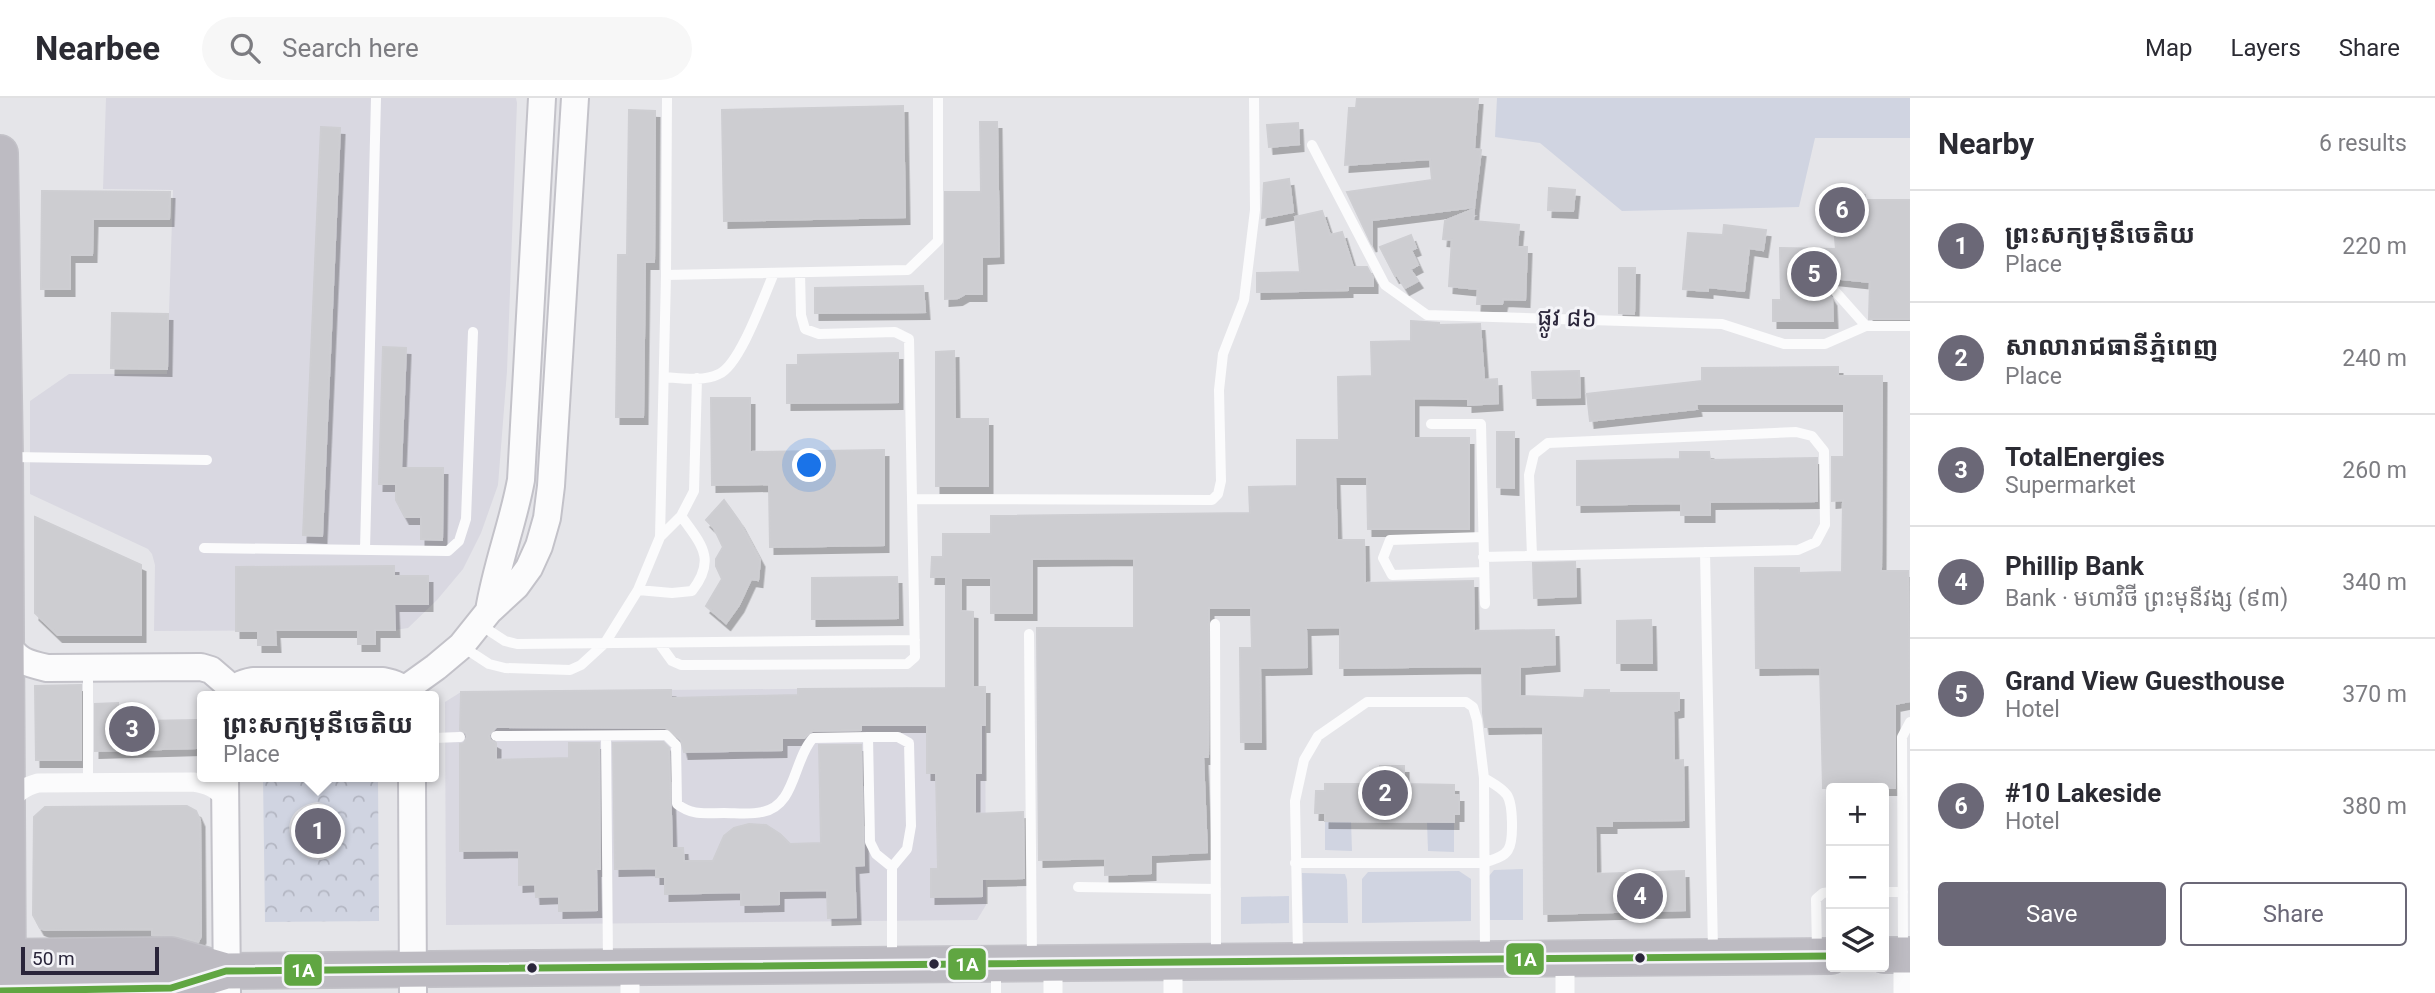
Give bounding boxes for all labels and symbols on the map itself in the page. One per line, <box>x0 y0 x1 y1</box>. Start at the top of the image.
pin: 6 <box>1819 184 1865 236</box>
pin: 5 <box>1791 248 1837 300</box>
street label: ផ្លូវ ៨៦ <box>1536 303 1597 341</box>
your location <box>792 448 826 482</box>
pin: 3 <box>109 703 155 755</box>
pin: 2 <box>1362 767 1408 819</box>
pin: 1 <box>295 805 341 857</box>
pin: 4 <box>1617 870 1663 922</box>
line badge: 1A <box>1505 942 1545 976</box>
scale bar <box>21 944 159 976</box>
line badge: 1A <box>947 947 987 981</box>
text: 1A <box>1513 948 1537 971</box>
unlabelled marker <box>1633 951 1647 965</box>
line badge: 1A <box>283 953 323 987</box>
text: 1A <box>955 953 979 976</box>
unlabelled marker <box>927 957 941 971</box>
text: 1A <box>291 959 315 982</box>
unlabelled marker <box>525 961 539 975</box>

